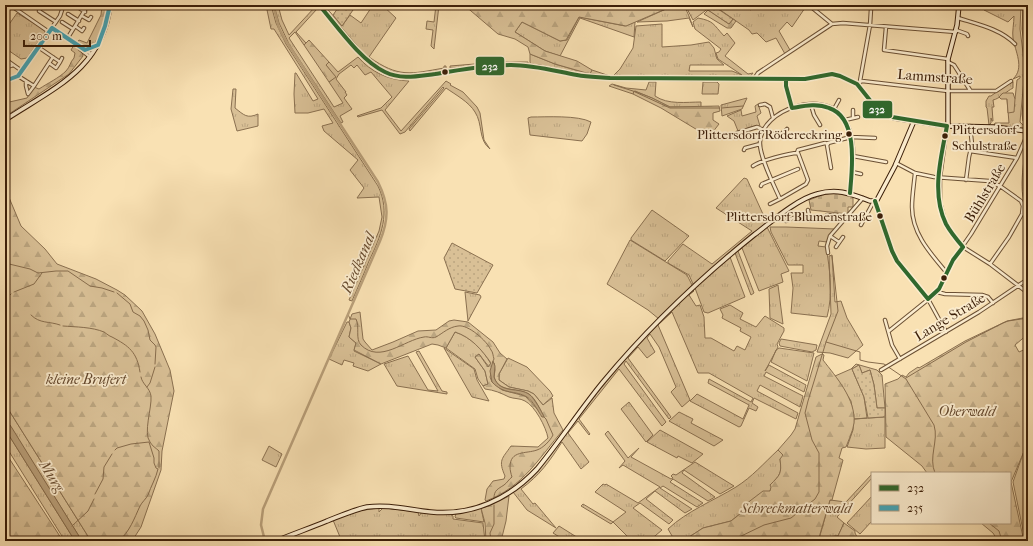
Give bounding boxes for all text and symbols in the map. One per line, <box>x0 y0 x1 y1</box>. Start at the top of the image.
scale bar <box>24 22 90 48</box>
text: 200 m <box>30 29 62 43</box>
line badge: 232 <box>475 56 505 76</box>
text: 232 <box>482 60 498 73</box>
street label: Lammstraße <box>897 66 973 88</box>
unlabelled marker <box>440 67 450 77</box>
line badge: 232 <box>862 100 893 119</box>
text: 232 <box>869 103 885 116</box>
place label: Plittersdorf Schulstraße <box>952 122 1019 153</box>
place label: Plittersdorf Rödereckring <box>697 127 843 142</box>
marker: Plittersdorf Rödereckring <box>844 129 854 139</box>
marker: Plittersdorf Schulstraße <box>940 131 950 141</box>
street label: Bühlstraße <box>961 160 1009 226</box>
place label: Plittersdorf Blumenstraße <box>726 209 873 224</box>
marker: Plittersdorf Blumenstraße <box>875 211 885 221</box>
water label: Riedkanal <box>337 228 380 297</box>
unlabelled marker <box>939 273 949 283</box>
street label: Lange Straße <box>911 289 989 345</box>
park label: kleine Brufert <box>45 371 127 388</box>
park label: Oberwald <box>939 403 997 420</box>
water label: Murg <box>35 456 69 496</box>
legend <box>871 472 1011 524</box>
text: 232 <box>907 481 924 495</box>
park label: Schreckmatterwald <box>740 500 853 517</box>
text: 235 <box>907 501 923 515</box>

